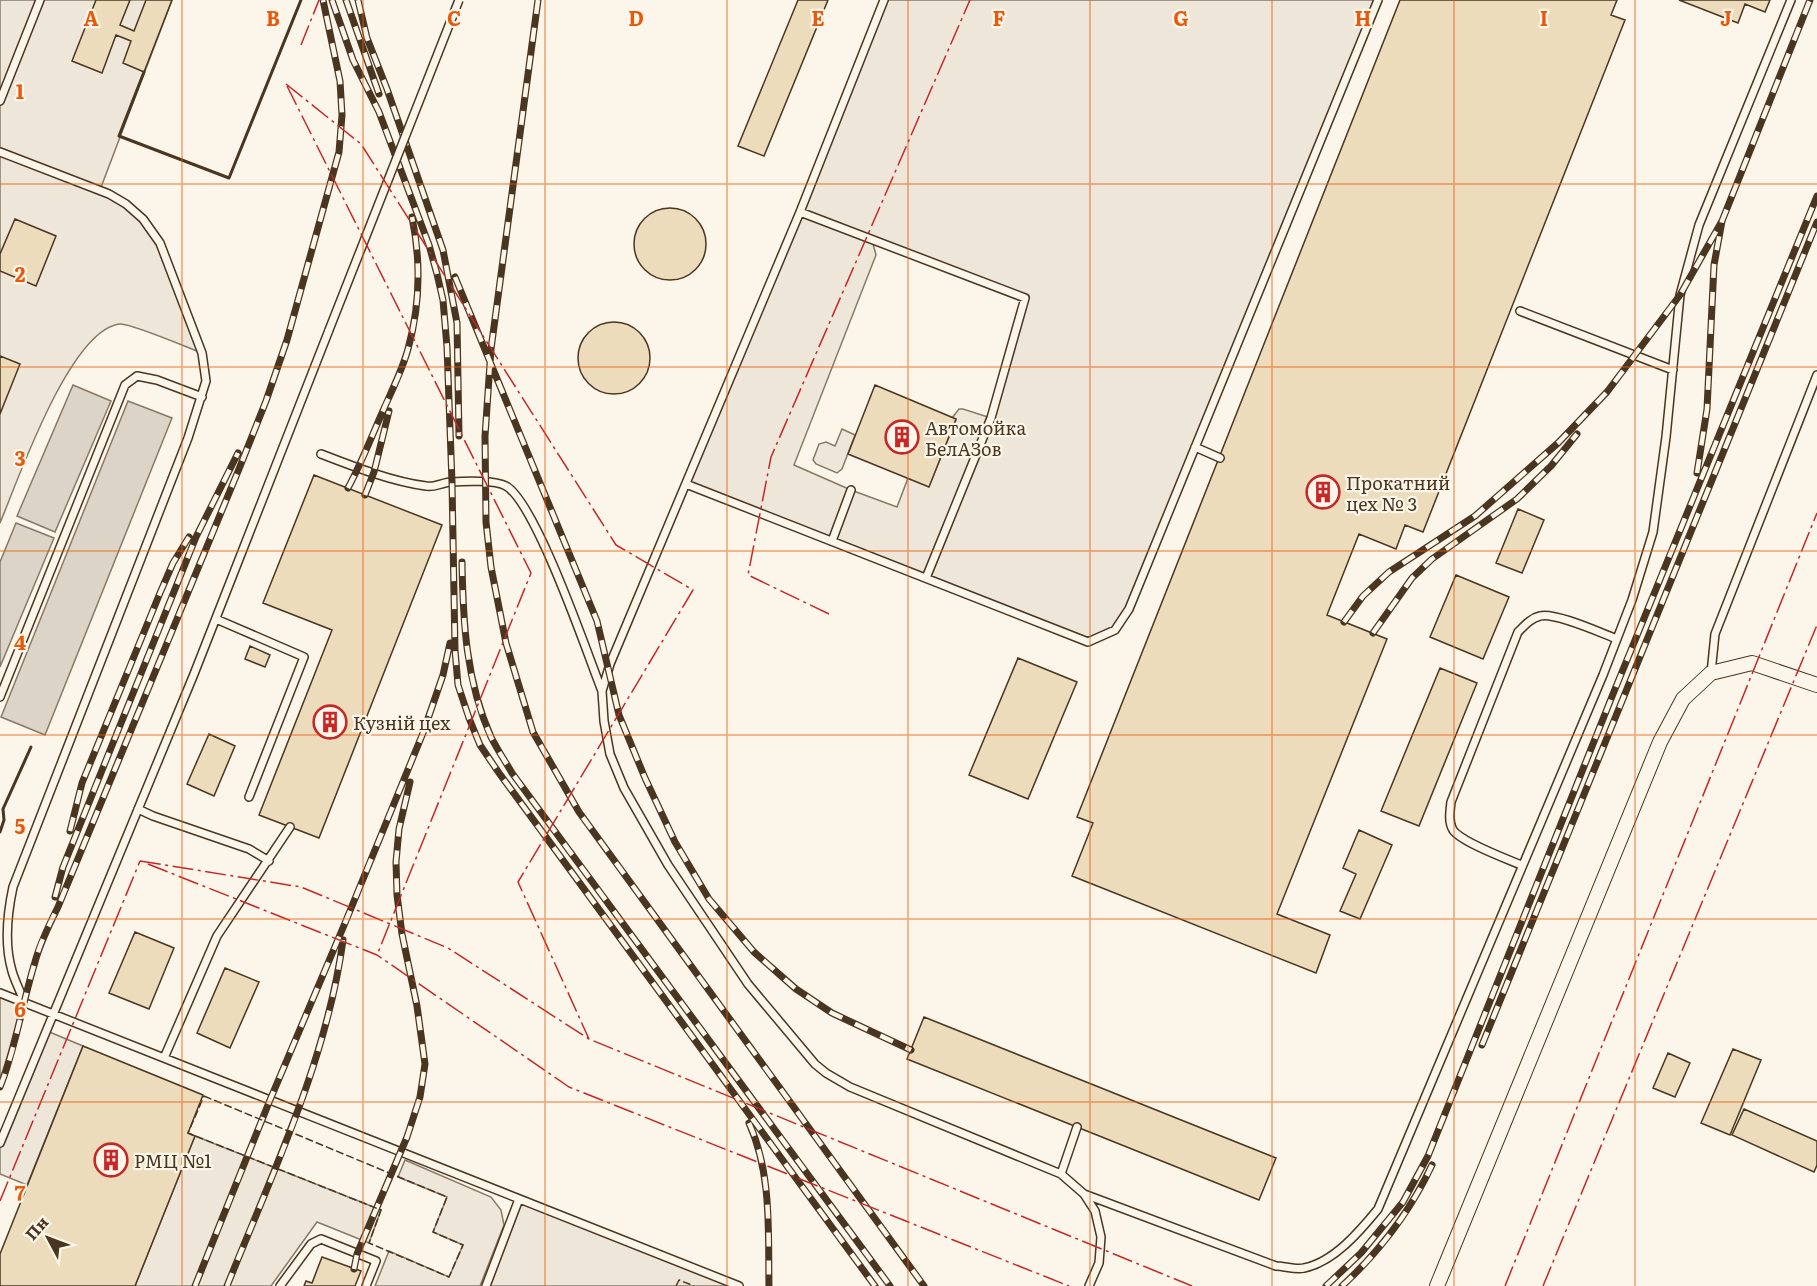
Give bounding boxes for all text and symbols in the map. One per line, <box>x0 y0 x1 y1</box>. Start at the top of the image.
text: A <box>83 2 99 32</box>
text: B <box>266 2 280 32</box>
text: C <box>447 2 461 32</box>
text: D <box>628 2 644 32</box>
text: E <box>811 2 825 32</box>
text: F <box>993 2 1006 32</box>
text: G <box>1173 2 1189 32</box>
text: H <box>1355 2 1371 32</box>
text: I <box>1540 2 1548 32</box>
text: J <box>1720 2 1732 32</box>
text: 1 <box>16 75 24 105</box>
text: 2 <box>15 258 26 288</box>
place label: Автомойка БелАЗов <box>925 414 1026 462</box>
building icon: Автомойка БелАЗов <box>884 419 920 455</box>
text: 3 <box>14 442 26 472</box>
place label: Прокатний цех № 3 <box>1346 469 1450 517</box>
building icon: Прокатний цех № 3 <box>1305 474 1341 510</box>
text: 4 <box>14 626 26 656</box>
building icon: Кузній цех <box>312 704 348 740</box>
place label: Кузній цех <box>353 709 451 736</box>
text: 5 <box>15 810 26 840</box>
text: 6 <box>14 993 26 1023</box>
building icon: РМЦ №1 <box>93 1142 129 1178</box>
place label: РМЦ №1 <box>134 1147 212 1174</box>
text: 7 <box>15 1177 26 1207</box>
north arrow <box>18 1208 78 1268</box>
text: Пн <box>19 1210 53 1245</box>

